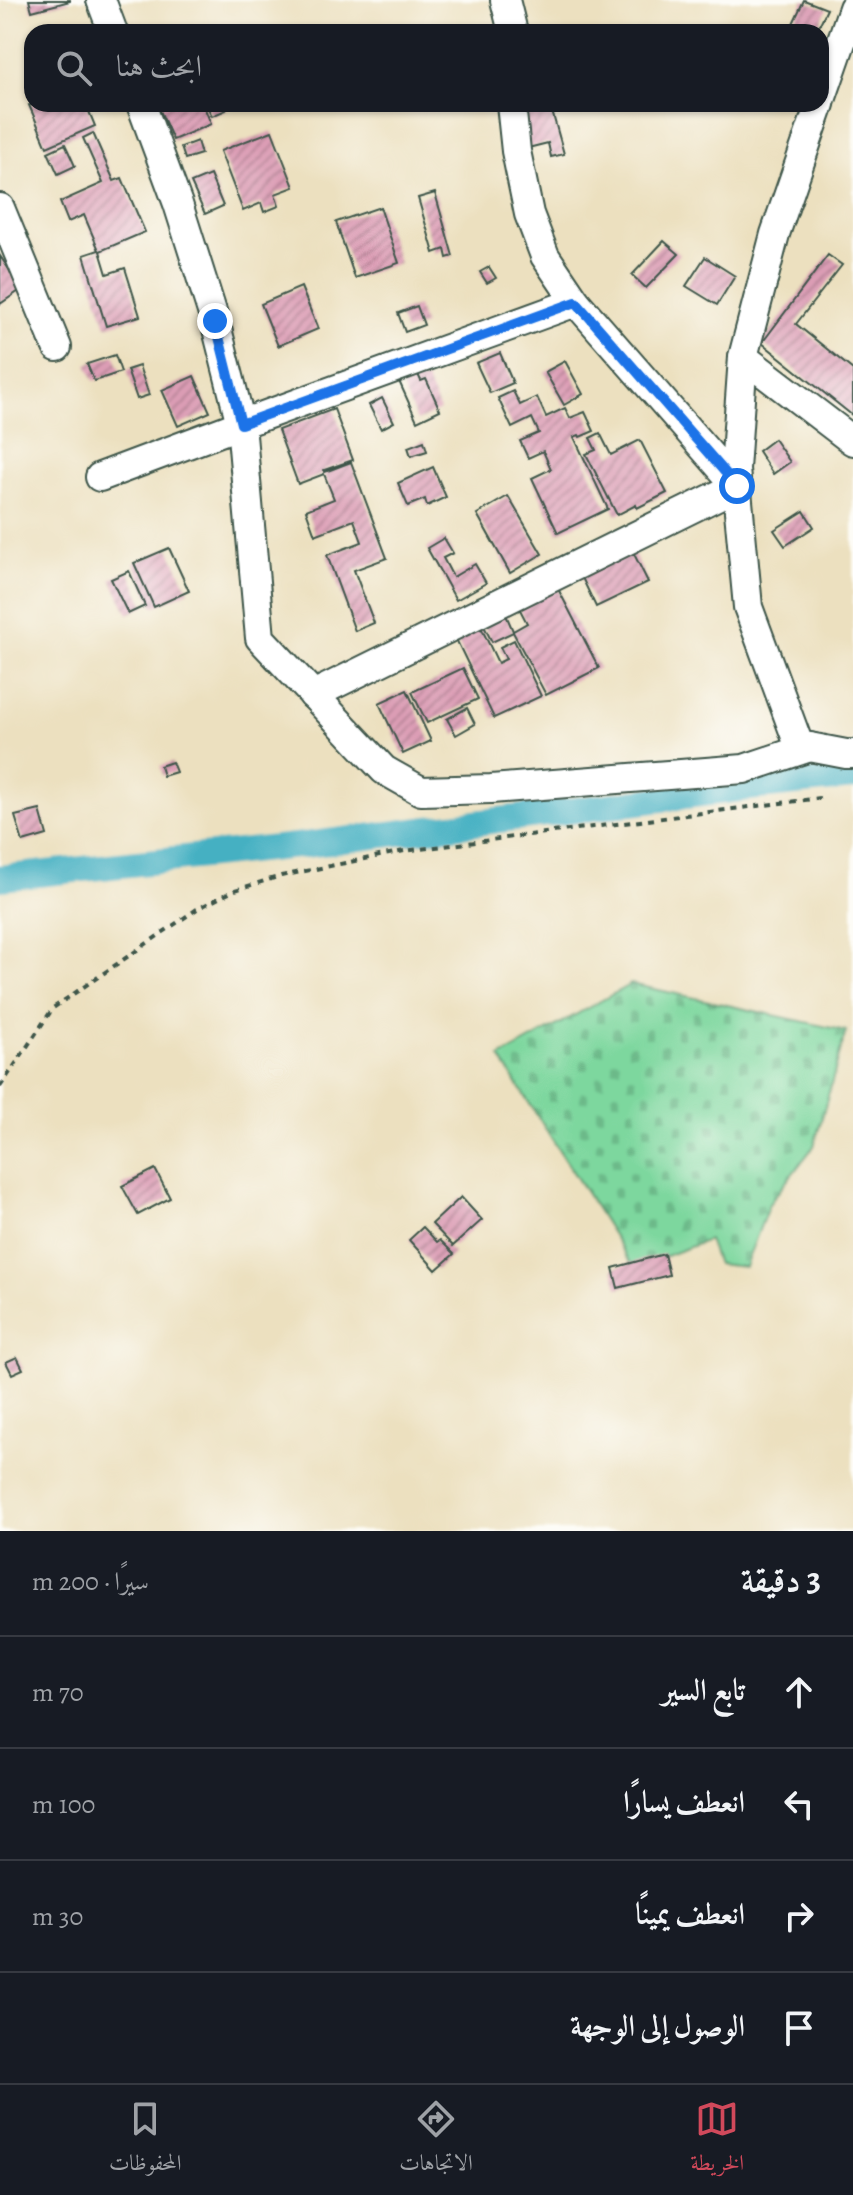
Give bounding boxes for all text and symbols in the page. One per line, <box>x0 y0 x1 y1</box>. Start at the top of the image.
search box <box>24 24 829 112</box>
icon: search <box>52 46 96 90</box>
text: ابحث هنا <box>116 46 202 86</box>
route end <box>197 303 233 339</box>
route start <box>719 468 755 504</box>
text: 3 دقيقة <box>741 1556 821 1603</box>
text: سيرًا · 200 m <box>32 1564 149 1599</box>
text: تابع السير <box>661 1670 745 1710</box>
icon: ahead <box>777 1670 821 1714</box>
text: 70 m <box>32 1675 84 1710</box>
text: انعطف يسارًا <box>623 1782 745 1822</box>
icon: left <box>777 1782 821 1826</box>
text: 100 m <box>32 1787 95 1822</box>
text: انعطف يمينًا <box>635 1894 745 1934</box>
icon: right <box>777 1894 821 1938</box>
text: 30 m <box>32 1899 83 1934</box>
text: الوصول إلى الوجهة <box>570 2006 745 2046</box>
icon: arrive <box>777 2006 821 2050</box>
tab: المحفوظات <box>109 2097 181 2184</box>
tab: الاتجاهات <box>399 2097 473 2184</box>
tab: الخريطة <box>691 2097 744 2184</box>

